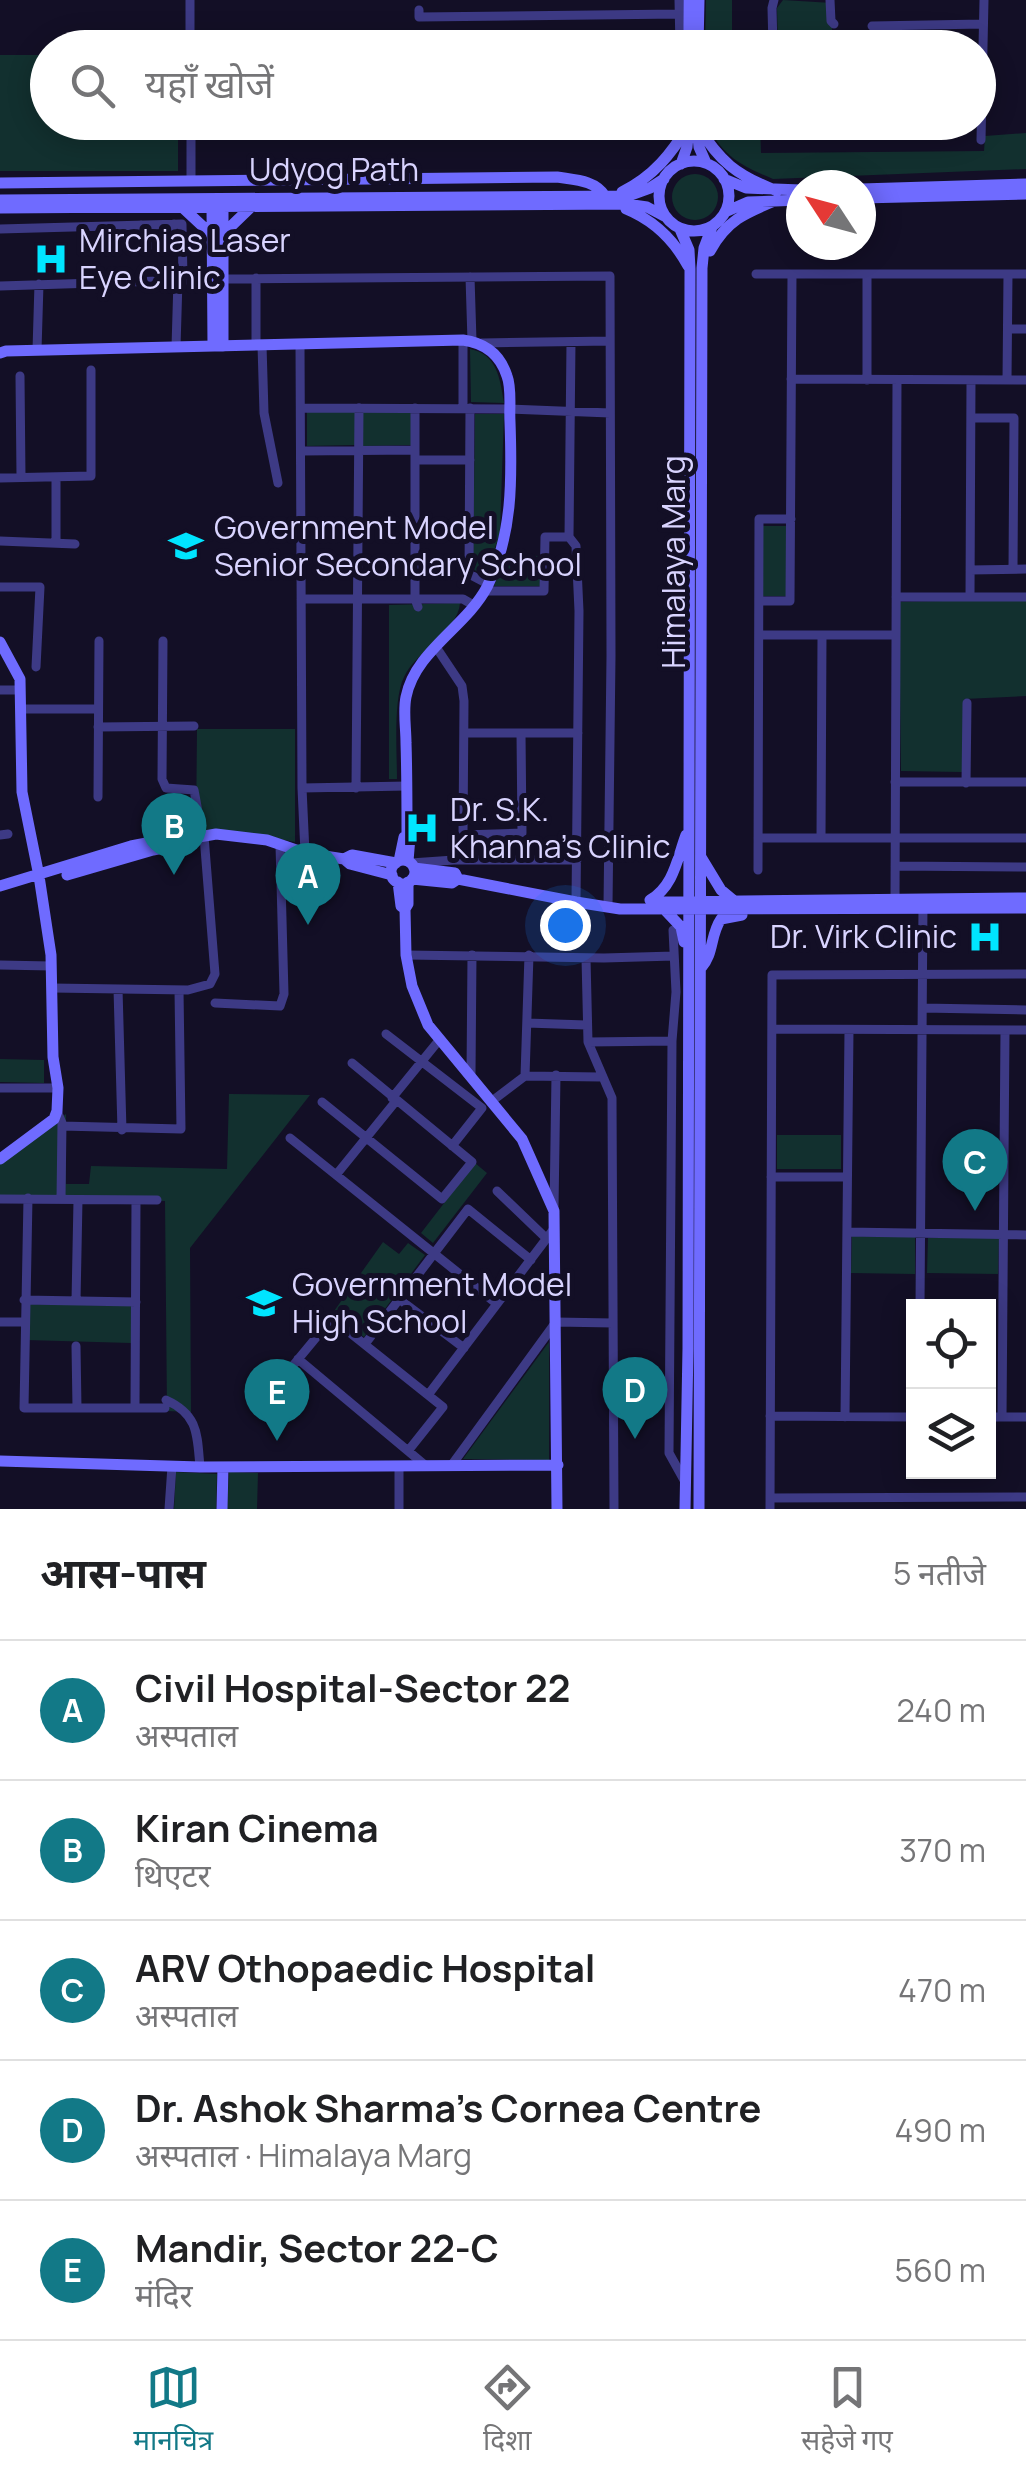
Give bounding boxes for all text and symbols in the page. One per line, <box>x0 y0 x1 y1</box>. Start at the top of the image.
search box <box>30 30 996 140</box>
text: यहाँ खोजें <box>145 57 274 109</box>
icon: search <box>65 58 120 113</box>
street label: Udyog Path <box>249 147 419 191</box>
north arrow <box>786 170 876 260</box>
place label: Mirchias Laser Eye Clinic <box>79 218 291 299</box>
hospital icon: Mirchias Laser Eye Clinic <box>32 240 70 278</box>
street label: Himalaya Marg <box>651 455 695 669</box>
place label: Government Model Senior Secondary School <box>214 505 582 586</box>
school or university icon: Government Model Senior Secondary School <box>167 527 205 565</box>
place label: Dr. S.K. Khanna's Clinic <box>450 787 670 868</box>
pin: B <box>142 792 206 875</box>
hospital icon: Dr. S.K. Khanna's Clinic <box>403 809 441 847</box>
pin: A <box>276 842 340 925</box>
your location <box>540 900 591 951</box>
place label: Dr. Virk Clinic <box>770 914 957 958</box>
hospital icon: Dr. Virk Clinic <box>966 918 1004 956</box>
pin: C <box>942 1128 1008 1211</box>
place label: Government Model High School <box>292 1262 572 1343</box>
school or university icon: Government Model High School <box>245 1284 283 1322</box>
map controls <box>906 1299 996 1479</box>
button: locate <box>906 1299 996 1389</box>
pin: D <box>602 1356 668 1439</box>
pin: E <box>244 1358 310 1441</box>
button: layers <box>906 1389 996 1479</box>
text: आस-पास <box>40 1543 206 1601</box>
text: 5 नतीजे <box>893 1551 986 1595</box>
text: Civil Hospital-Sector 22 <box>135 1661 570 1713</box>
text: A <box>62 1688 83 1732</box>
text: 240 m <box>896 1688 986 1732</box>
text: अस्पताल <box>135 1713 238 1757</box>
text: Kiran Cinema <box>135 1801 379 1853</box>
text: B <box>62 1828 83 1872</box>
text: 370 m <box>899 1828 986 1872</box>
text: थिएटर <box>135 1853 211 1897</box>
text: ARV Othopaedic Hospital <box>135 1941 596 1993</box>
text: C <box>61 1968 84 2012</box>
text: 470 m <box>898 1968 986 2012</box>
text: अस्पताल <box>135 1993 238 2037</box>
text: Dr. Ashok Sharma's Cornea Centre <box>135 2081 761 2133</box>
text: D <box>61 2108 84 2152</box>
text: 490 m <box>895 2108 986 2152</box>
text: अस्पताल · Himalaya Marg <box>135 2133 472 2177</box>
text: Mandir, Sector 22-C <box>135 2221 499 2273</box>
text: E <box>63 2248 82 2292</box>
text: 560 m <box>895 2248 986 2292</box>
text: मंदिर <box>135 2273 193 2317</box>
tab: मानचित्र <box>133 2360 213 2461</box>
tab: दिशा <box>480 2360 535 2461</box>
tab: सहेजे गए <box>801 2360 893 2461</box>

